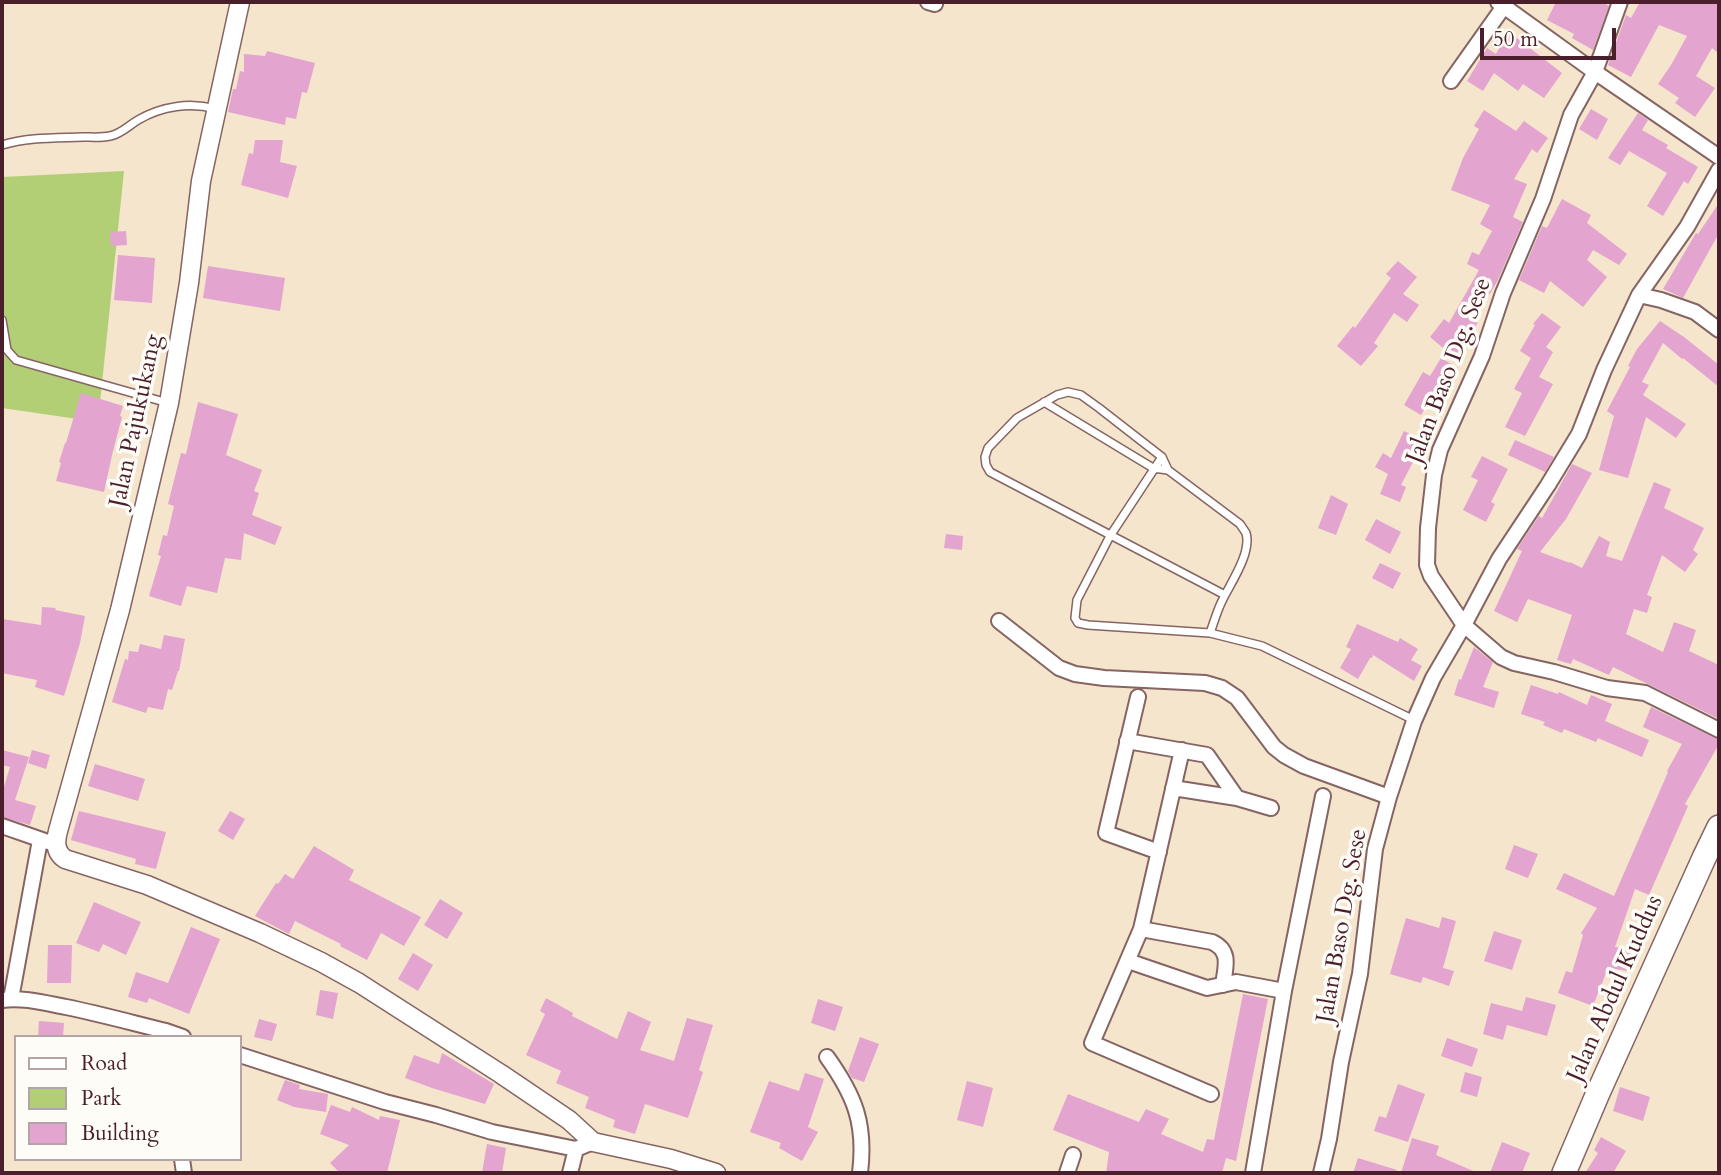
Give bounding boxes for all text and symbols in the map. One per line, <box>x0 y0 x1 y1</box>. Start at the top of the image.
scale bar <box>1483 14 1620 58</box>
text: 50 m <box>1493 25 1538 54</box>
street label: Jalan Baso Dg. Sese <box>1401 274 1499 468</box>
street label: Jalan Pajukukang <box>105 332 169 510</box>
street label: Jalan Baso Dg. Sese <box>1312 827 1374 1025</box>
street label: Jalan Abdul Kuddus <box>1562 891 1670 1087</box>
legend <box>14 1035 242 1161</box>
text: Road <box>81 1049 127 1078</box>
text: Park <box>81 1084 121 1113</box>
text: Building <box>81 1119 159 1148</box>

